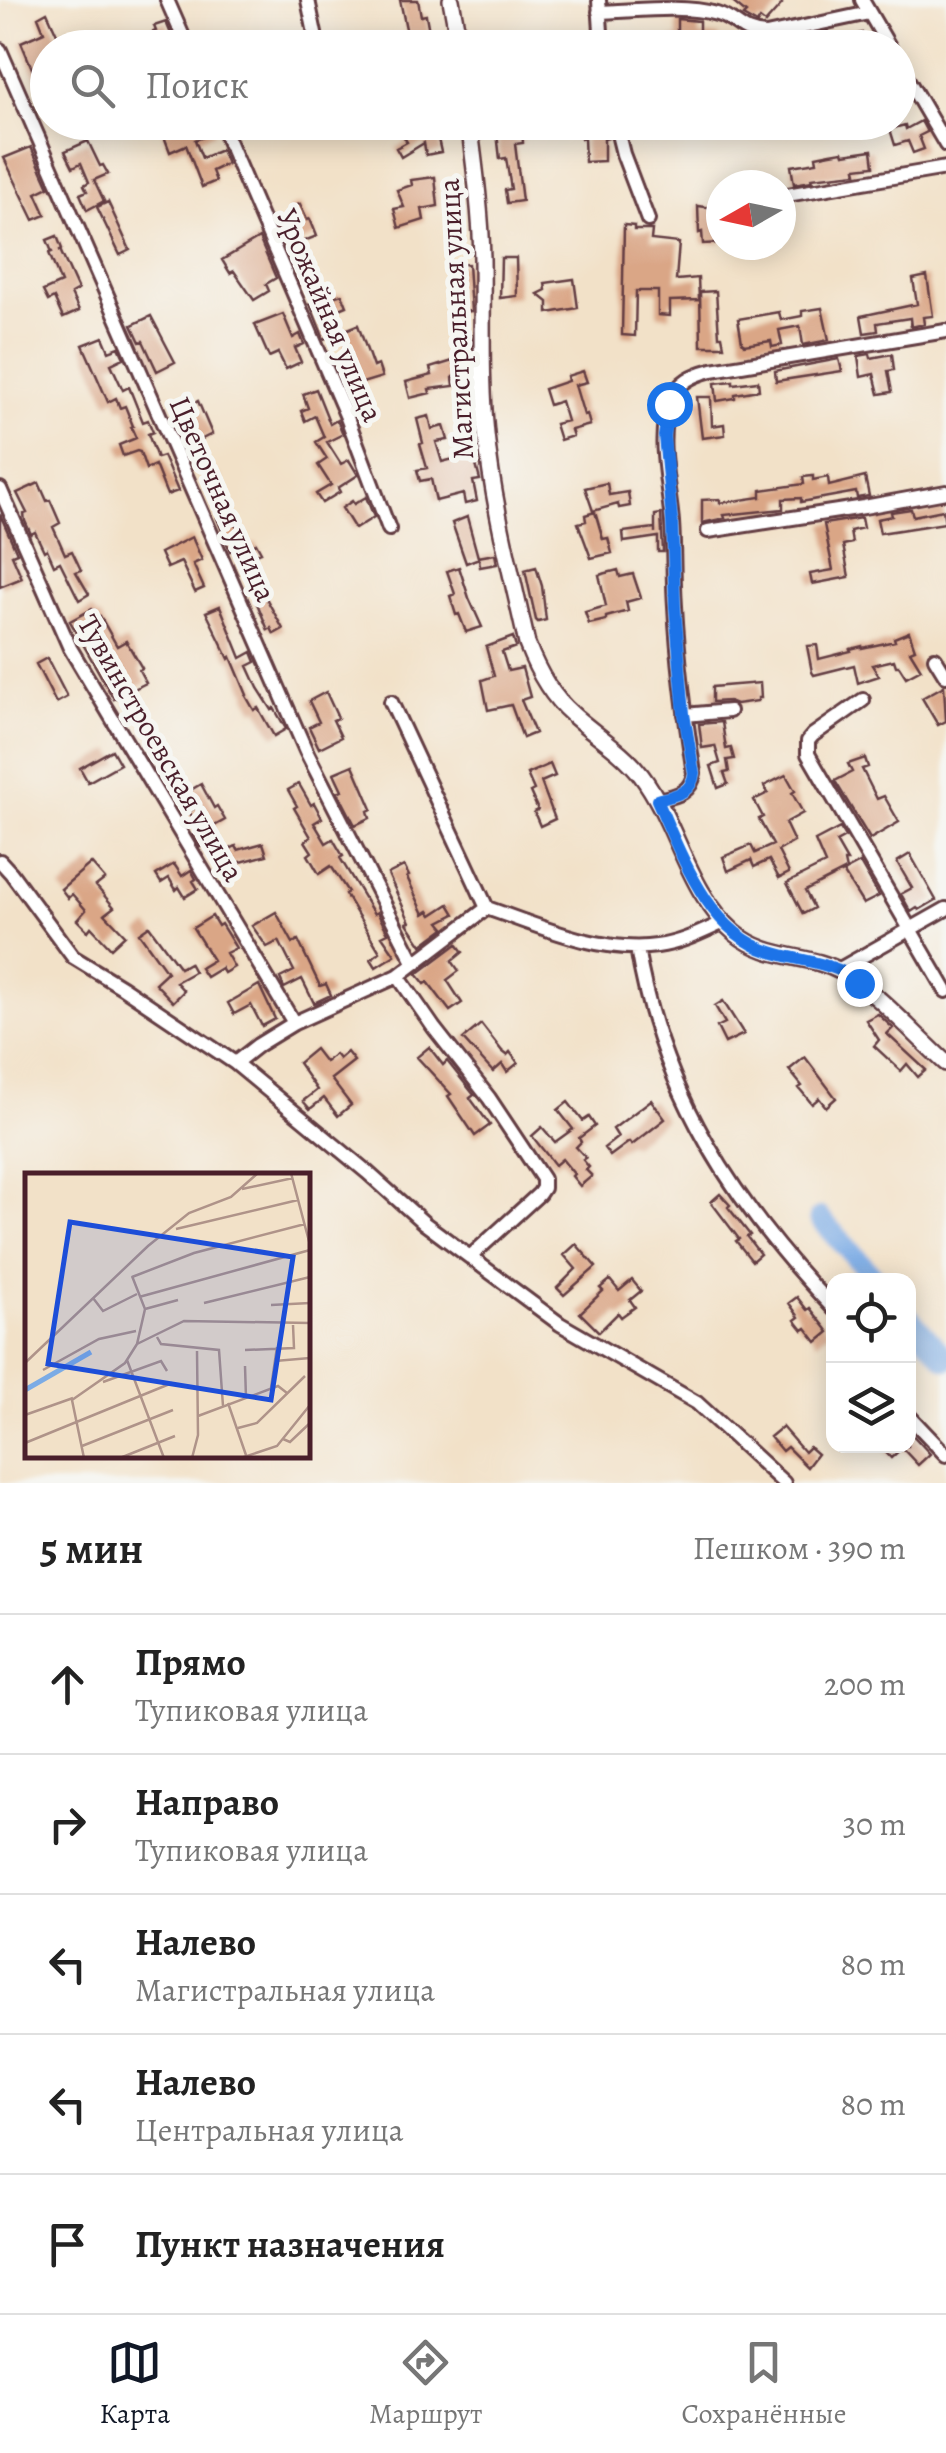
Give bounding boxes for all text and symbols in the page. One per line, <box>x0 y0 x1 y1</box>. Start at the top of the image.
search box <box>30 30 916 140</box>
icon: search <box>65 58 120 113</box>
text: Поиск <box>145 59 249 111</box>
north arrow <box>706 170 796 260</box>
street label: Магистральная улица <box>429 177 483 460</box>
street label: Урожайная улица <box>267 202 393 428</box>
route start <box>647 382 693 428</box>
street label: Цветочная улица <box>160 390 286 608</box>
street label: Тувинстроевская улица <box>68 607 254 889</box>
route end <box>837 961 883 1007</box>
inset map <box>25 1173 310 1458</box>
map controls <box>826 1273 916 1453</box>
button: locate <box>826 1273 916 1363</box>
button: layers <box>826 1363 916 1453</box>
text: 5 мин <box>40 1520 143 1577</box>
text: Пешком · 390 m <box>693 1526 906 1570</box>
text: Прямо <box>135 1636 246 1688</box>
icon: ahead <box>40 1657 95 1712</box>
text: 200 m <box>824 1662 906 1706</box>
text: Тупиковая улица <box>135 1688 368 1732</box>
text: Направо <box>135 1776 279 1828</box>
icon: right <box>40 1797 95 1852</box>
text: 30 m <box>843 1802 906 1846</box>
text: Тупиковая улица <box>135 1828 368 1872</box>
text: Налево <box>135 1916 256 1968</box>
icon: left <box>40 1937 95 1992</box>
text: 80 m <box>840 1942 906 1986</box>
text: Магистральная улица <box>135 1968 435 2012</box>
text: Налево <box>135 2056 256 2108</box>
icon: left <box>40 2077 95 2132</box>
text: 80 m <box>840 2082 906 2126</box>
text: Центральная улица <box>135 2108 404 2152</box>
icon: arrive <box>40 2217 95 2272</box>
text: Пункт назначения <box>135 2218 445 2270</box>
tab: Карта <box>100 2335 170 2433</box>
tab: Маршрут <box>369 2335 482 2433</box>
tab: Сохранённые <box>681 2335 847 2433</box>

